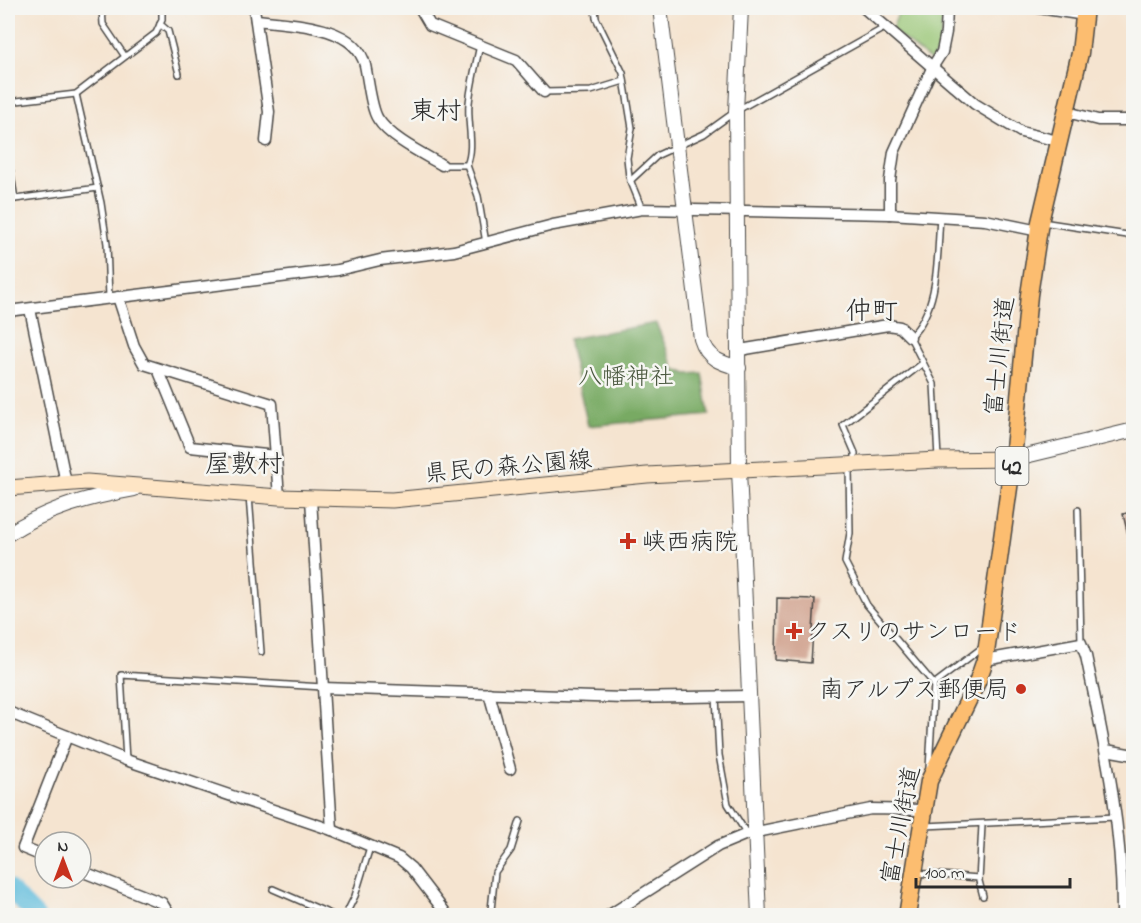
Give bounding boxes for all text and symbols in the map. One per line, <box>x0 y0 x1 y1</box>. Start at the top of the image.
district label: 東村 <box>410 94 462 132</box>
district label: 仲町 <box>846 294 898 332</box>
street label: 富士川街道 <box>978 295 1025 418</box>
park label: 八幡神社 <box>578 361 674 396</box>
street label: 県民の森公園線 <box>423 444 593 493</box>
district label: 屋敷村 <box>205 447 283 485</box>
road number: 42 <box>996 447 1028 485</box>
place label: 峡西病院 <box>642 526 738 561</box>
marker: 峡西病院 <box>619 532 637 550</box>
place label: クスリのサンロード <box>806 616 1022 651</box>
marker: クスリのサンロード <box>787 624 801 638</box>
place label: 南アルプス郵便局 <box>819 674 1009 709</box>
marker: 南アルプス郵便局 <box>1014 682 1028 696</box>
street label: 富士川街道 <box>874 763 931 888</box>
north arrow <box>33 830 93 890</box>
text: N <box>58 835 69 859</box>
scale bar <box>916 851 1070 889</box>
text: 100 m <box>925 861 965 887</box>

